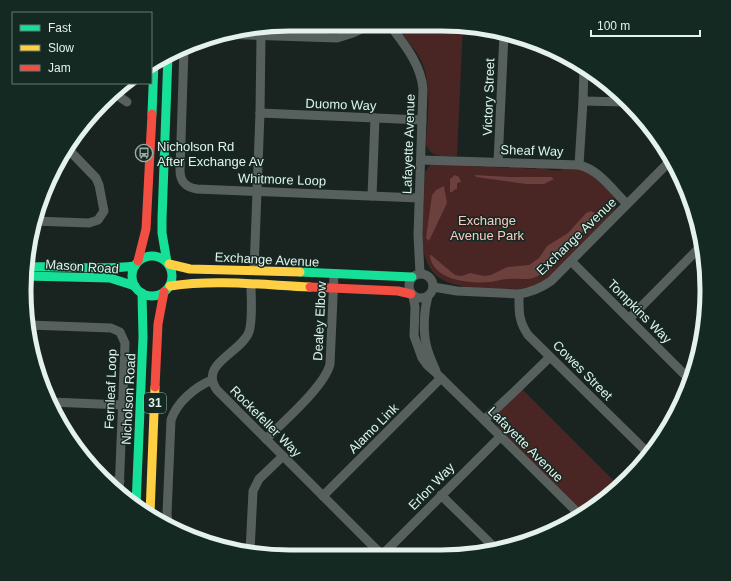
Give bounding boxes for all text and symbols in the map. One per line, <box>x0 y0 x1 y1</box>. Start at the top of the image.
legend <box>12 12 152 84</box>
scale bar <box>591 12 700 38</box>
text: 100 m <box>597 19 630 33</box>
text: Fast <box>48 21 72 35</box>
text: Slow <box>48 41 74 55</box>
street label: Victory Street <box>480 57 497 136</box>
text: Jam <box>48 61 71 75</box>
street label: Lafayette Avenue <box>399 94 418 194</box>
street label: Duomo Way <box>305 96 377 113</box>
place label: Nicholson Rd After Exchange Av <box>157 139 264 169</box>
street label: Sheaf Way <box>500 142 564 159</box>
bus stop icon: Nicholson Rd After Exchange Av <box>134 143 154 163</box>
street label: Whitmore Loop <box>238 170 326 189</box>
street label: Exchange Avenue <box>534 195 619 278</box>
park label: Exchange Avenue Park <box>450 213 525 243</box>
street label: Exchange Avenue <box>214 249 320 270</box>
street label: Mason Road <box>45 256 119 277</box>
street label: Tompkins Way <box>605 276 675 347</box>
street label: Dealey Elbow <box>310 280 329 361</box>
street label: Cowes Street <box>550 337 616 404</box>
street label: Fernleaf Loop <box>102 349 119 429</box>
street label: Nicholson Road <box>119 353 138 445</box>
street label: Rockefeller Way <box>227 383 305 460</box>
road number: 31 <box>144 393 166 413</box>
street label: Alamo Link <box>345 400 402 456</box>
street label: Lafayette Avenue <box>485 404 566 485</box>
street label: Erlon Way <box>405 459 458 513</box>

